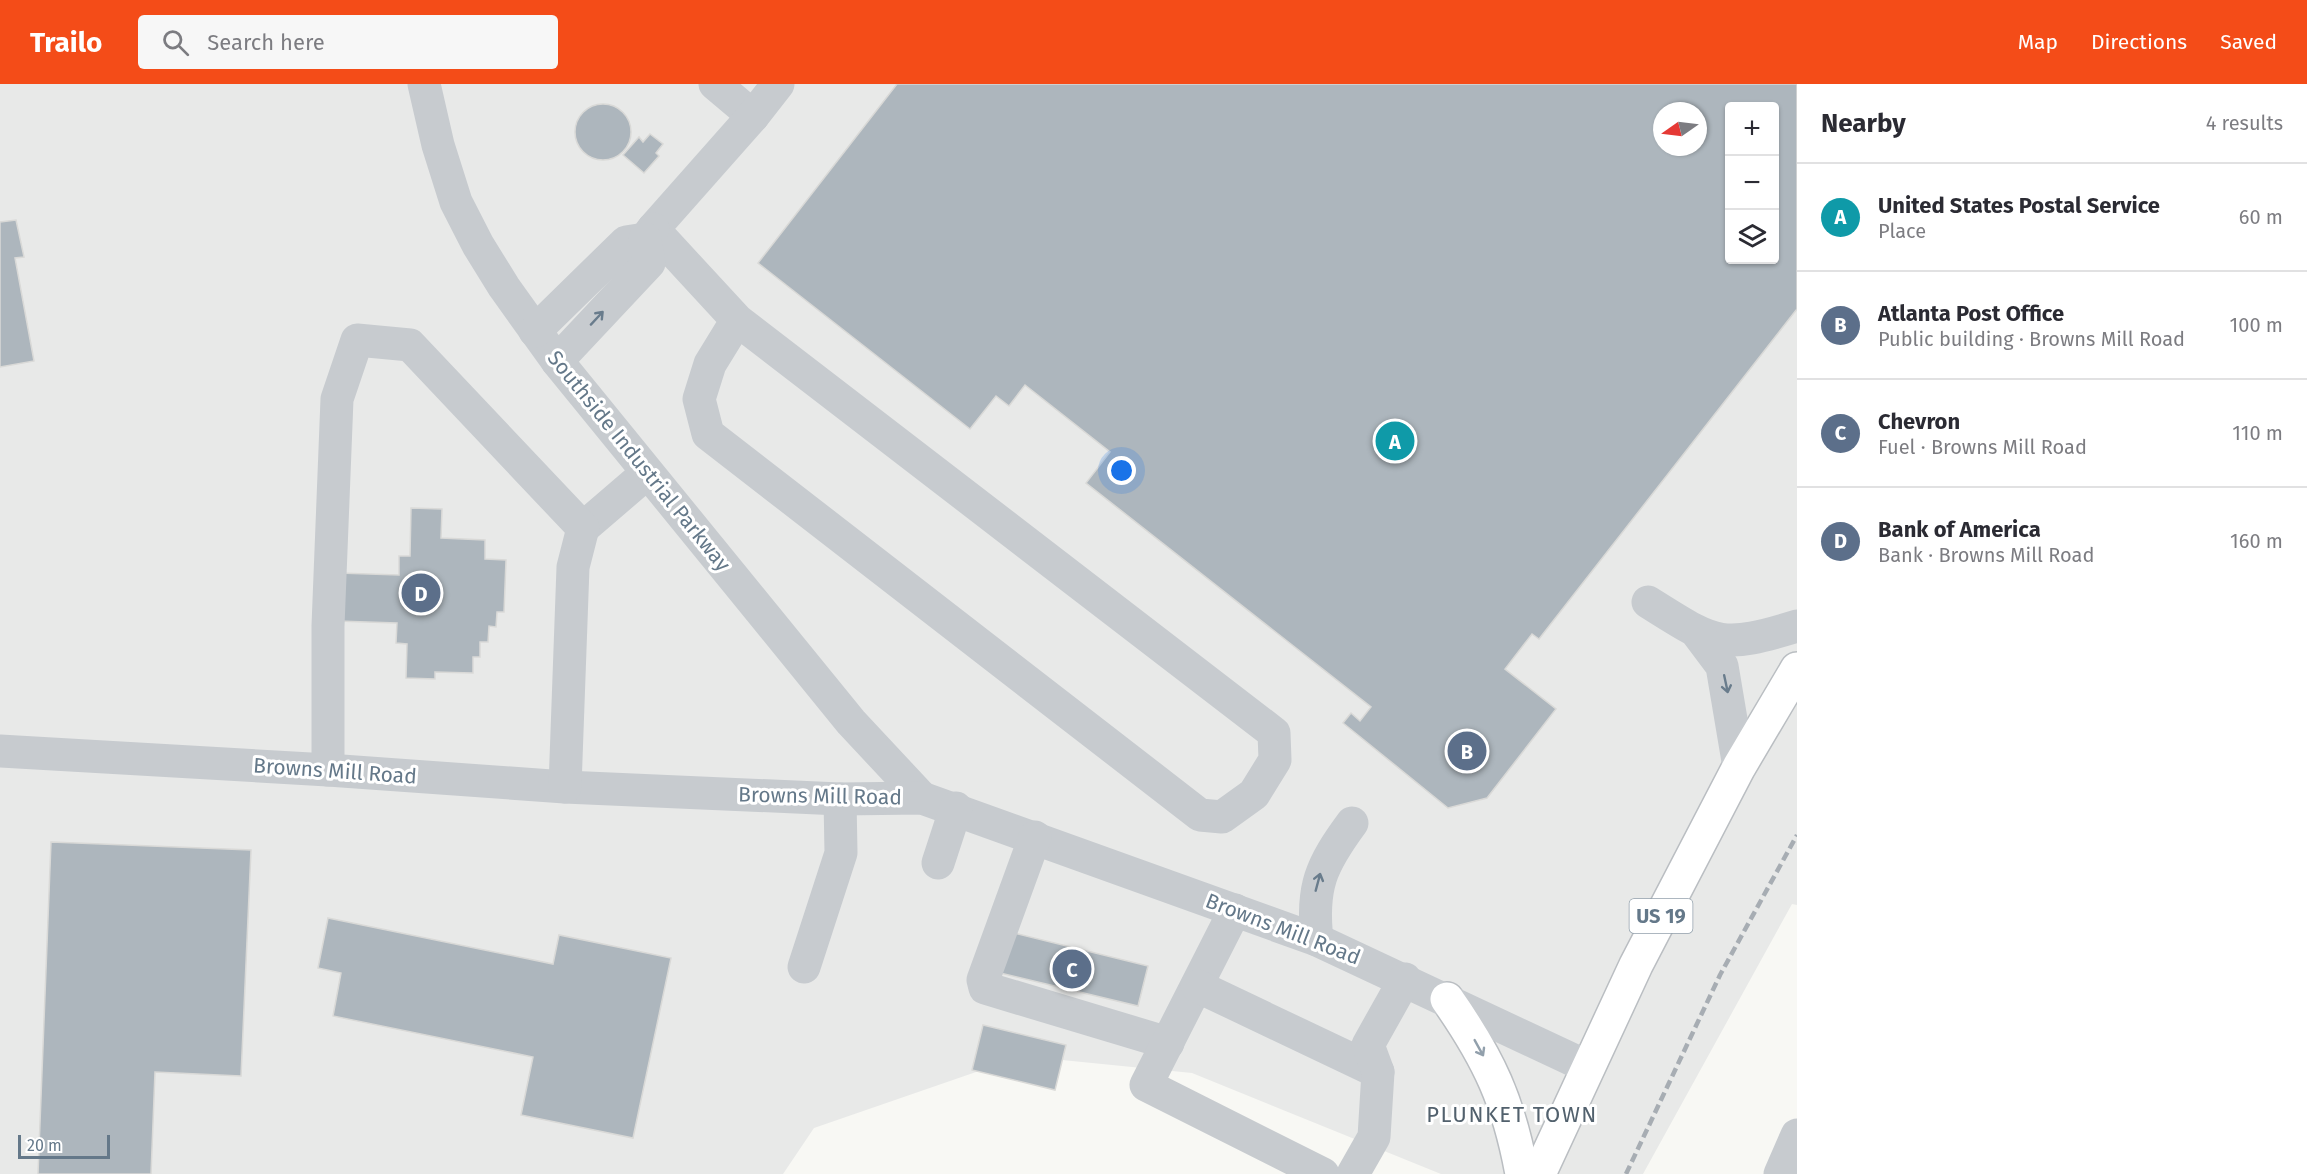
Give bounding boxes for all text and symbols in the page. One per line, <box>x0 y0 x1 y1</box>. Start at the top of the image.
search box <box>138 15 558 69</box>
text: Trailo <box>30 26 102 59</box>
icon: search <box>159 26 192 59</box>
text: Search here <box>207 29 325 56</box>
text: Map <box>2018 29 2058 55</box>
text: Directions <box>2091 29 2187 55</box>
text: Saved <box>2220 29 2277 55</box>
north arrow <box>1653 102 1707 156</box>
map controls <box>1725 102 1779 264</box>
button: + <box>1725 102 1779 156</box>
text: Nearby <box>1821 108 1906 139</box>
text: 4 results <box>2206 111 2283 135</box>
button: − <box>1725 156 1779 210</box>
text: United States Postal Service <box>1878 192 2160 219</box>
text: A <box>1835 205 1846 229</box>
text: 60 m <box>2239 205 2283 229</box>
button: layers <box>1725 210 1779 264</box>
text: Place <box>1878 219 1926 243</box>
text: Atlanta Post Office <box>1878 300 2064 327</box>
one-way arrow <box>590 311 604 326</box>
text: B <box>1834 313 1847 337</box>
text: 100 m <box>2230 313 2283 337</box>
text: Public building · Browns Mill Road <box>1878 327 2185 351</box>
street label: Southside Industrial Parkway <box>542 345 736 577</box>
text: Chevron <box>1878 408 1960 435</box>
pin: A <box>1376 418 1414 464</box>
text: C <box>1835 421 1846 445</box>
text: 110 m <box>2232 421 2283 445</box>
text: Fuel · Browns Mill Road <box>1878 435 2087 459</box>
your location <box>1107 456 1136 485</box>
text: Bank of America <box>1878 516 2041 543</box>
text: D <box>1834 529 1847 553</box>
text: 160 m <box>2230 529 2283 553</box>
text: Bank · Browns Mill Road <box>1878 543 2094 567</box>
pin: D <box>402 570 440 616</box>
one-way arrow <box>1721 674 1733 693</box>
pin: B <box>1448 728 1486 774</box>
street label: Browns Mill Road <box>252 752 418 790</box>
street label: Browns Mill Road <box>738 782 902 810</box>
one-way arrow <box>1312 873 1324 892</box>
street label: Browns Mill Road <box>1202 888 1364 970</box>
road number: US 19 <box>1630 899 1692 933</box>
pin: C <box>1052 946 1092 992</box>
one-way arrow <box>1474 1038 1485 1056</box>
district label: PLUNKET TOWN <box>1426 1101 1598 1128</box>
scale bar <box>18 1132 110 1160</box>
text: 20 m <box>27 1136 62 1155</box>

